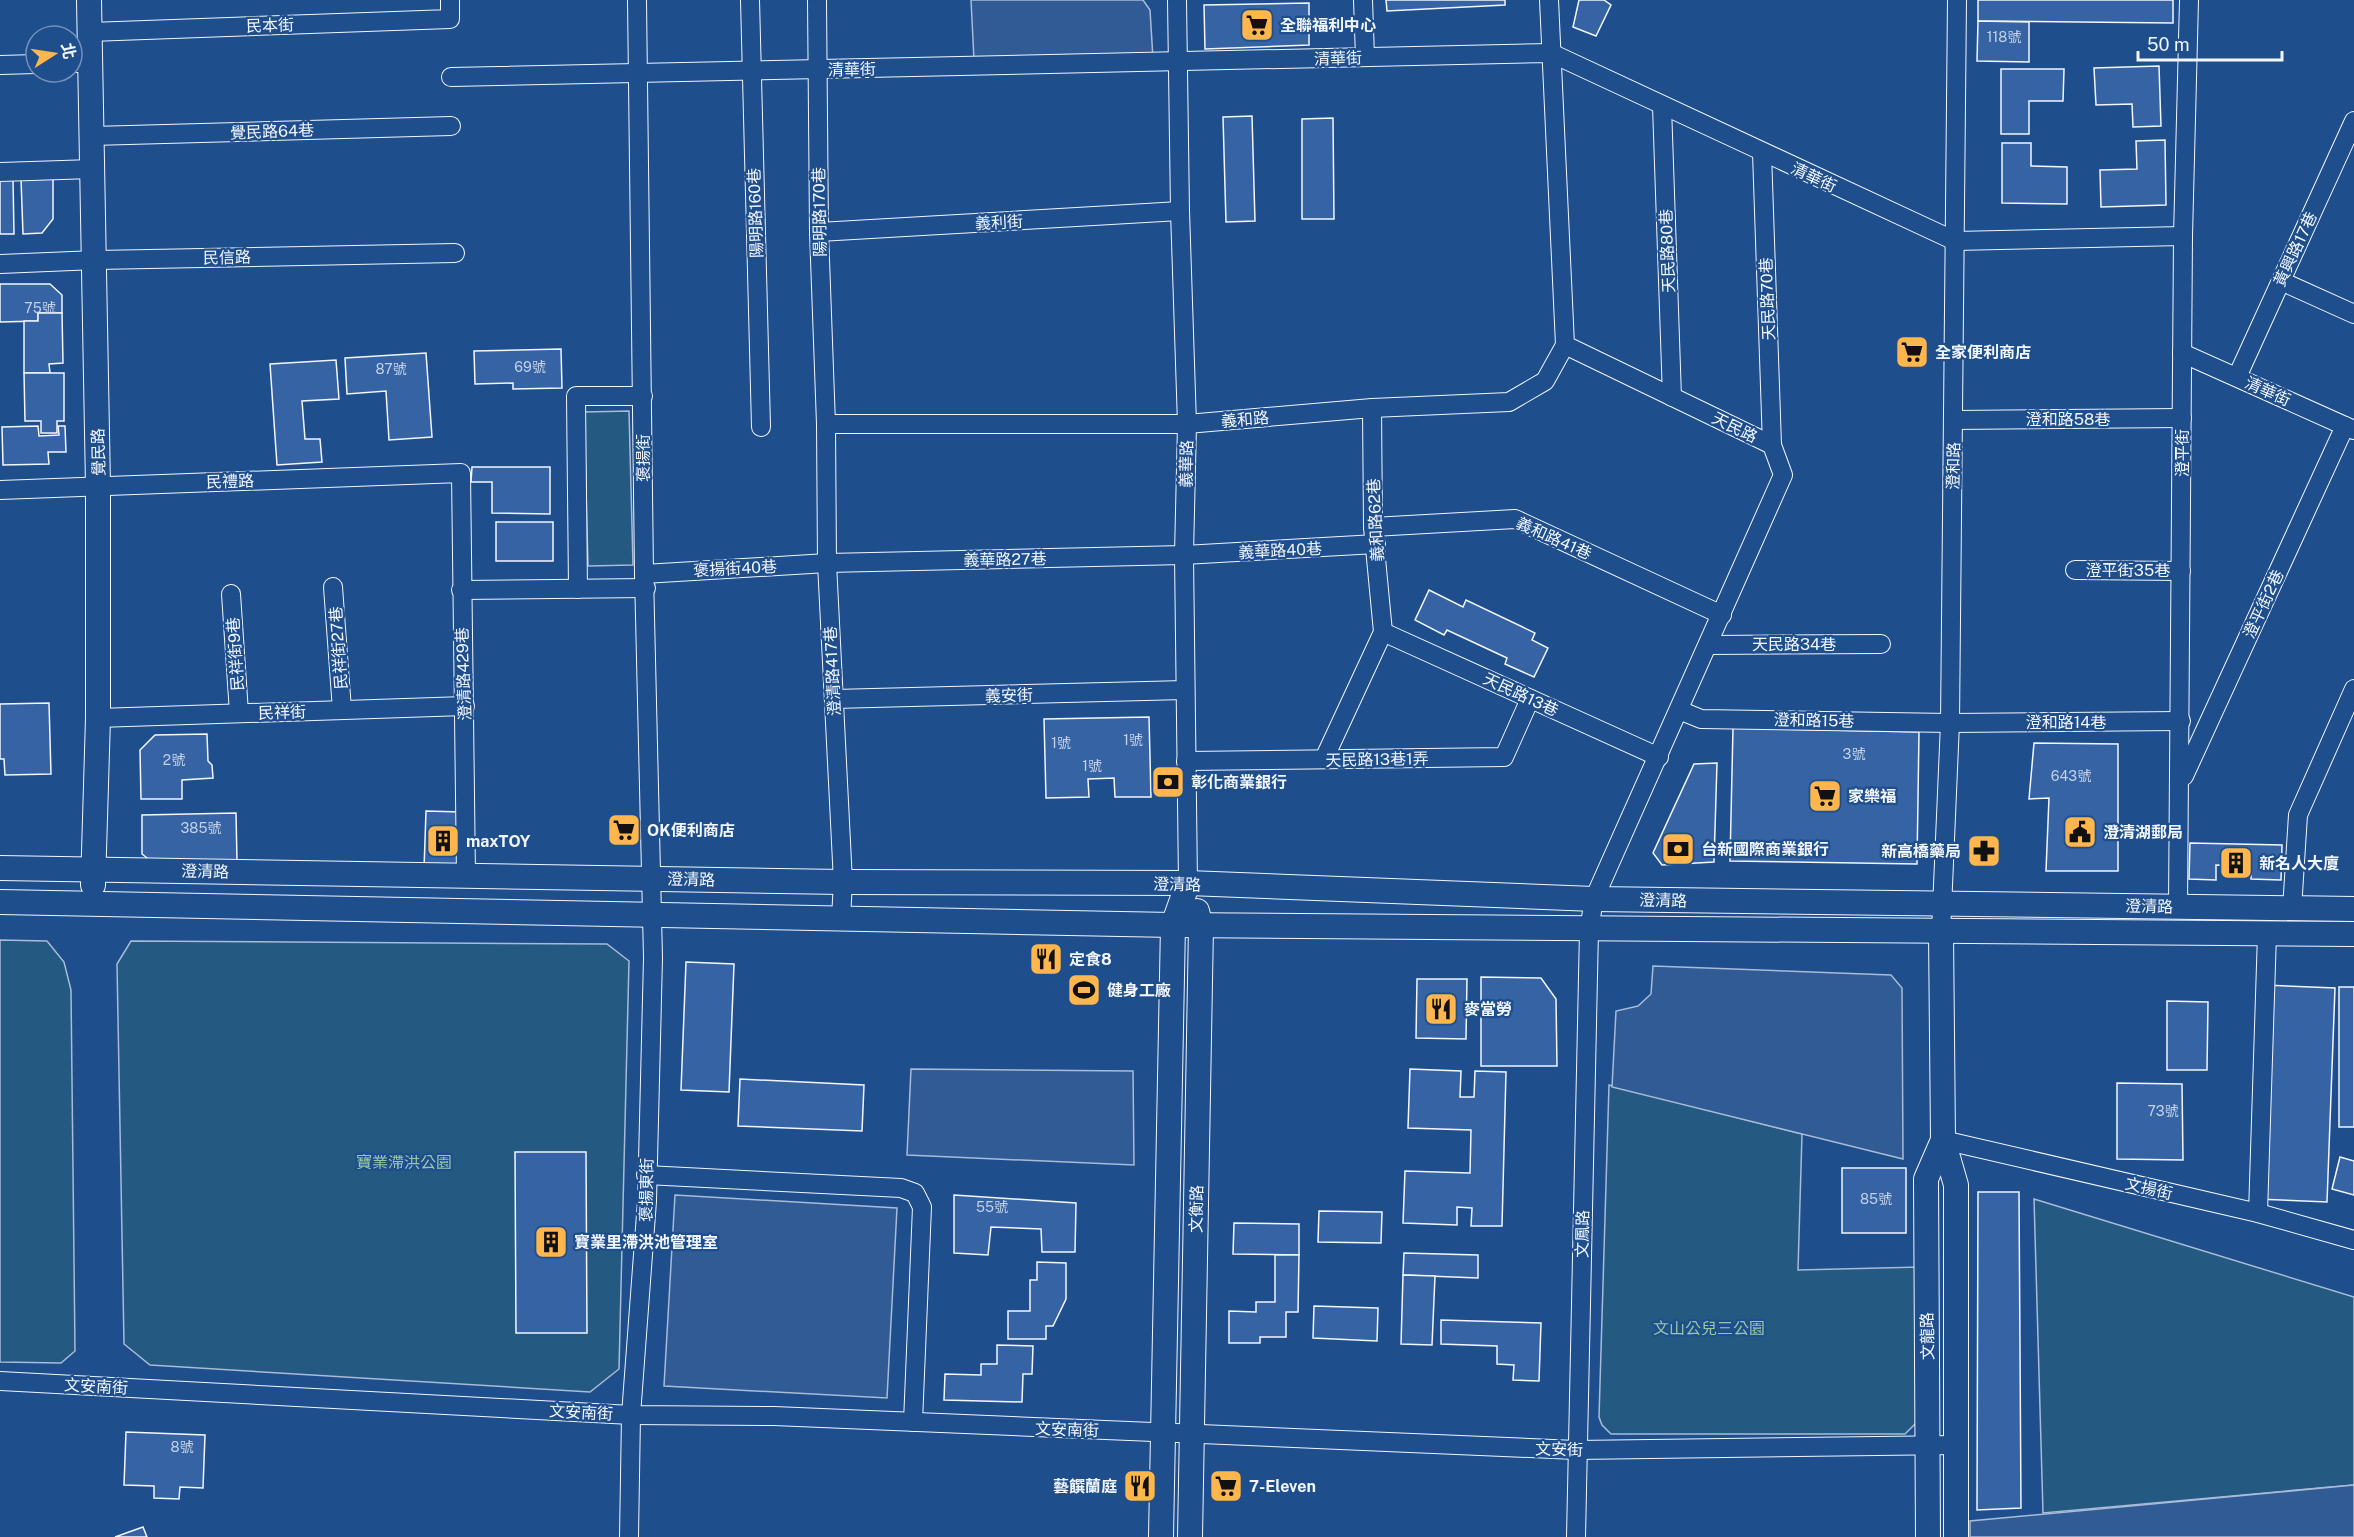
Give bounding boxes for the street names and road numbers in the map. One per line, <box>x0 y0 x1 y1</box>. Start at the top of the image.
street label: 民本街 <box>246 15 294 36</box>
street label: 清華街 <box>1314 48 1362 69</box>
street label: 清華街 <box>828 60 876 79</box>
street label: 覺民路64巷 <box>230 121 314 142</box>
street label: 清華街 <box>1788 159 1840 196</box>
street label: 陽明路170巷 <box>809 167 830 257</box>
street label: 陽明路160巷 <box>744 168 767 258</box>
street label: 天民路80巷 <box>1657 209 1678 293</box>
street label: 黃興路17巷 <box>2270 209 2321 290</box>
street label: 義利街 <box>975 212 1023 233</box>
street label: 民信路 <box>203 248 251 267</box>
street label: 天民路70巷 <box>1757 257 1778 341</box>
street label: 清華街 <box>2242 373 2294 410</box>
street label: 義和路 <box>1220 408 1270 431</box>
street label: 天民路 <box>1709 408 1761 447</box>
street label: 澄和路58巷 <box>2026 410 2110 429</box>
street label: 覺民路 <box>89 428 108 476</box>
street label: 澄平街 <box>2173 429 2192 477</box>
street label: 褒揚街 <box>634 434 653 482</box>
street label: 義華路 <box>1177 440 1196 488</box>
street label: 澄和路 <box>1944 442 1963 490</box>
street label: 民禮路 <box>206 471 254 492</box>
street label: 義和路62巷 <box>1364 478 1387 562</box>
street label: 義和路41巷 <box>1513 513 1594 564</box>
street label: 義華路40巷 <box>1238 539 1322 562</box>
street label: 義華路27巷 <box>963 549 1047 570</box>
street label: 褒揚街40巷 <box>693 557 777 580</box>
street label: 澄平街35巷 <box>2086 561 2170 580</box>
street label: 澄平街2巷 <box>2239 567 2288 642</box>
street label: 民祥街27巷 <box>326 606 351 690</box>
street label: 民祥街9巷 <box>223 616 248 692</box>
street label: 澄清路417巷 <box>821 625 844 717</box>
street label: 澄清路429巷 <box>452 627 475 721</box>
street label: 天民路34巷 <box>1752 635 1836 654</box>
street label: 天民路13巷 <box>1480 669 1561 720</box>
street label: 義安街 <box>985 686 1033 705</box>
street label: 民祥街 <box>258 702 306 723</box>
street label: 澄和路15巷 <box>1773 710 1855 731</box>
street label: 澄和路14巷 <box>2026 713 2106 732</box>
street label: 天民路13巷1弄 <box>1325 749 1429 770</box>
street label: 澄清路 <box>181 862 229 881</box>
street label: 澄清路 <box>667 870 715 889</box>
street label: 澄清路 <box>1153 875 1201 894</box>
street label: 澄清路 <box>1639 891 1687 910</box>
street label: 澄清路 <box>2125 897 2173 916</box>
street label: 褒揚東街 <box>636 1158 657 1222</box>
street label: 文揚街 <box>2123 1174 2174 1203</box>
street label: 文衡路 <box>1187 1185 1206 1233</box>
street label: 文鳳路 <box>1573 1210 1592 1258</box>
street label: 文龍路 <box>1918 1312 1937 1360</box>
street label: 文安南街 <box>64 1375 128 1398</box>
street label: 文安南街 <box>549 1401 613 1424</box>
street label: 文安南街 <box>1035 1419 1099 1440</box>
street label: 文安街 <box>1535 1440 1583 1459</box>

